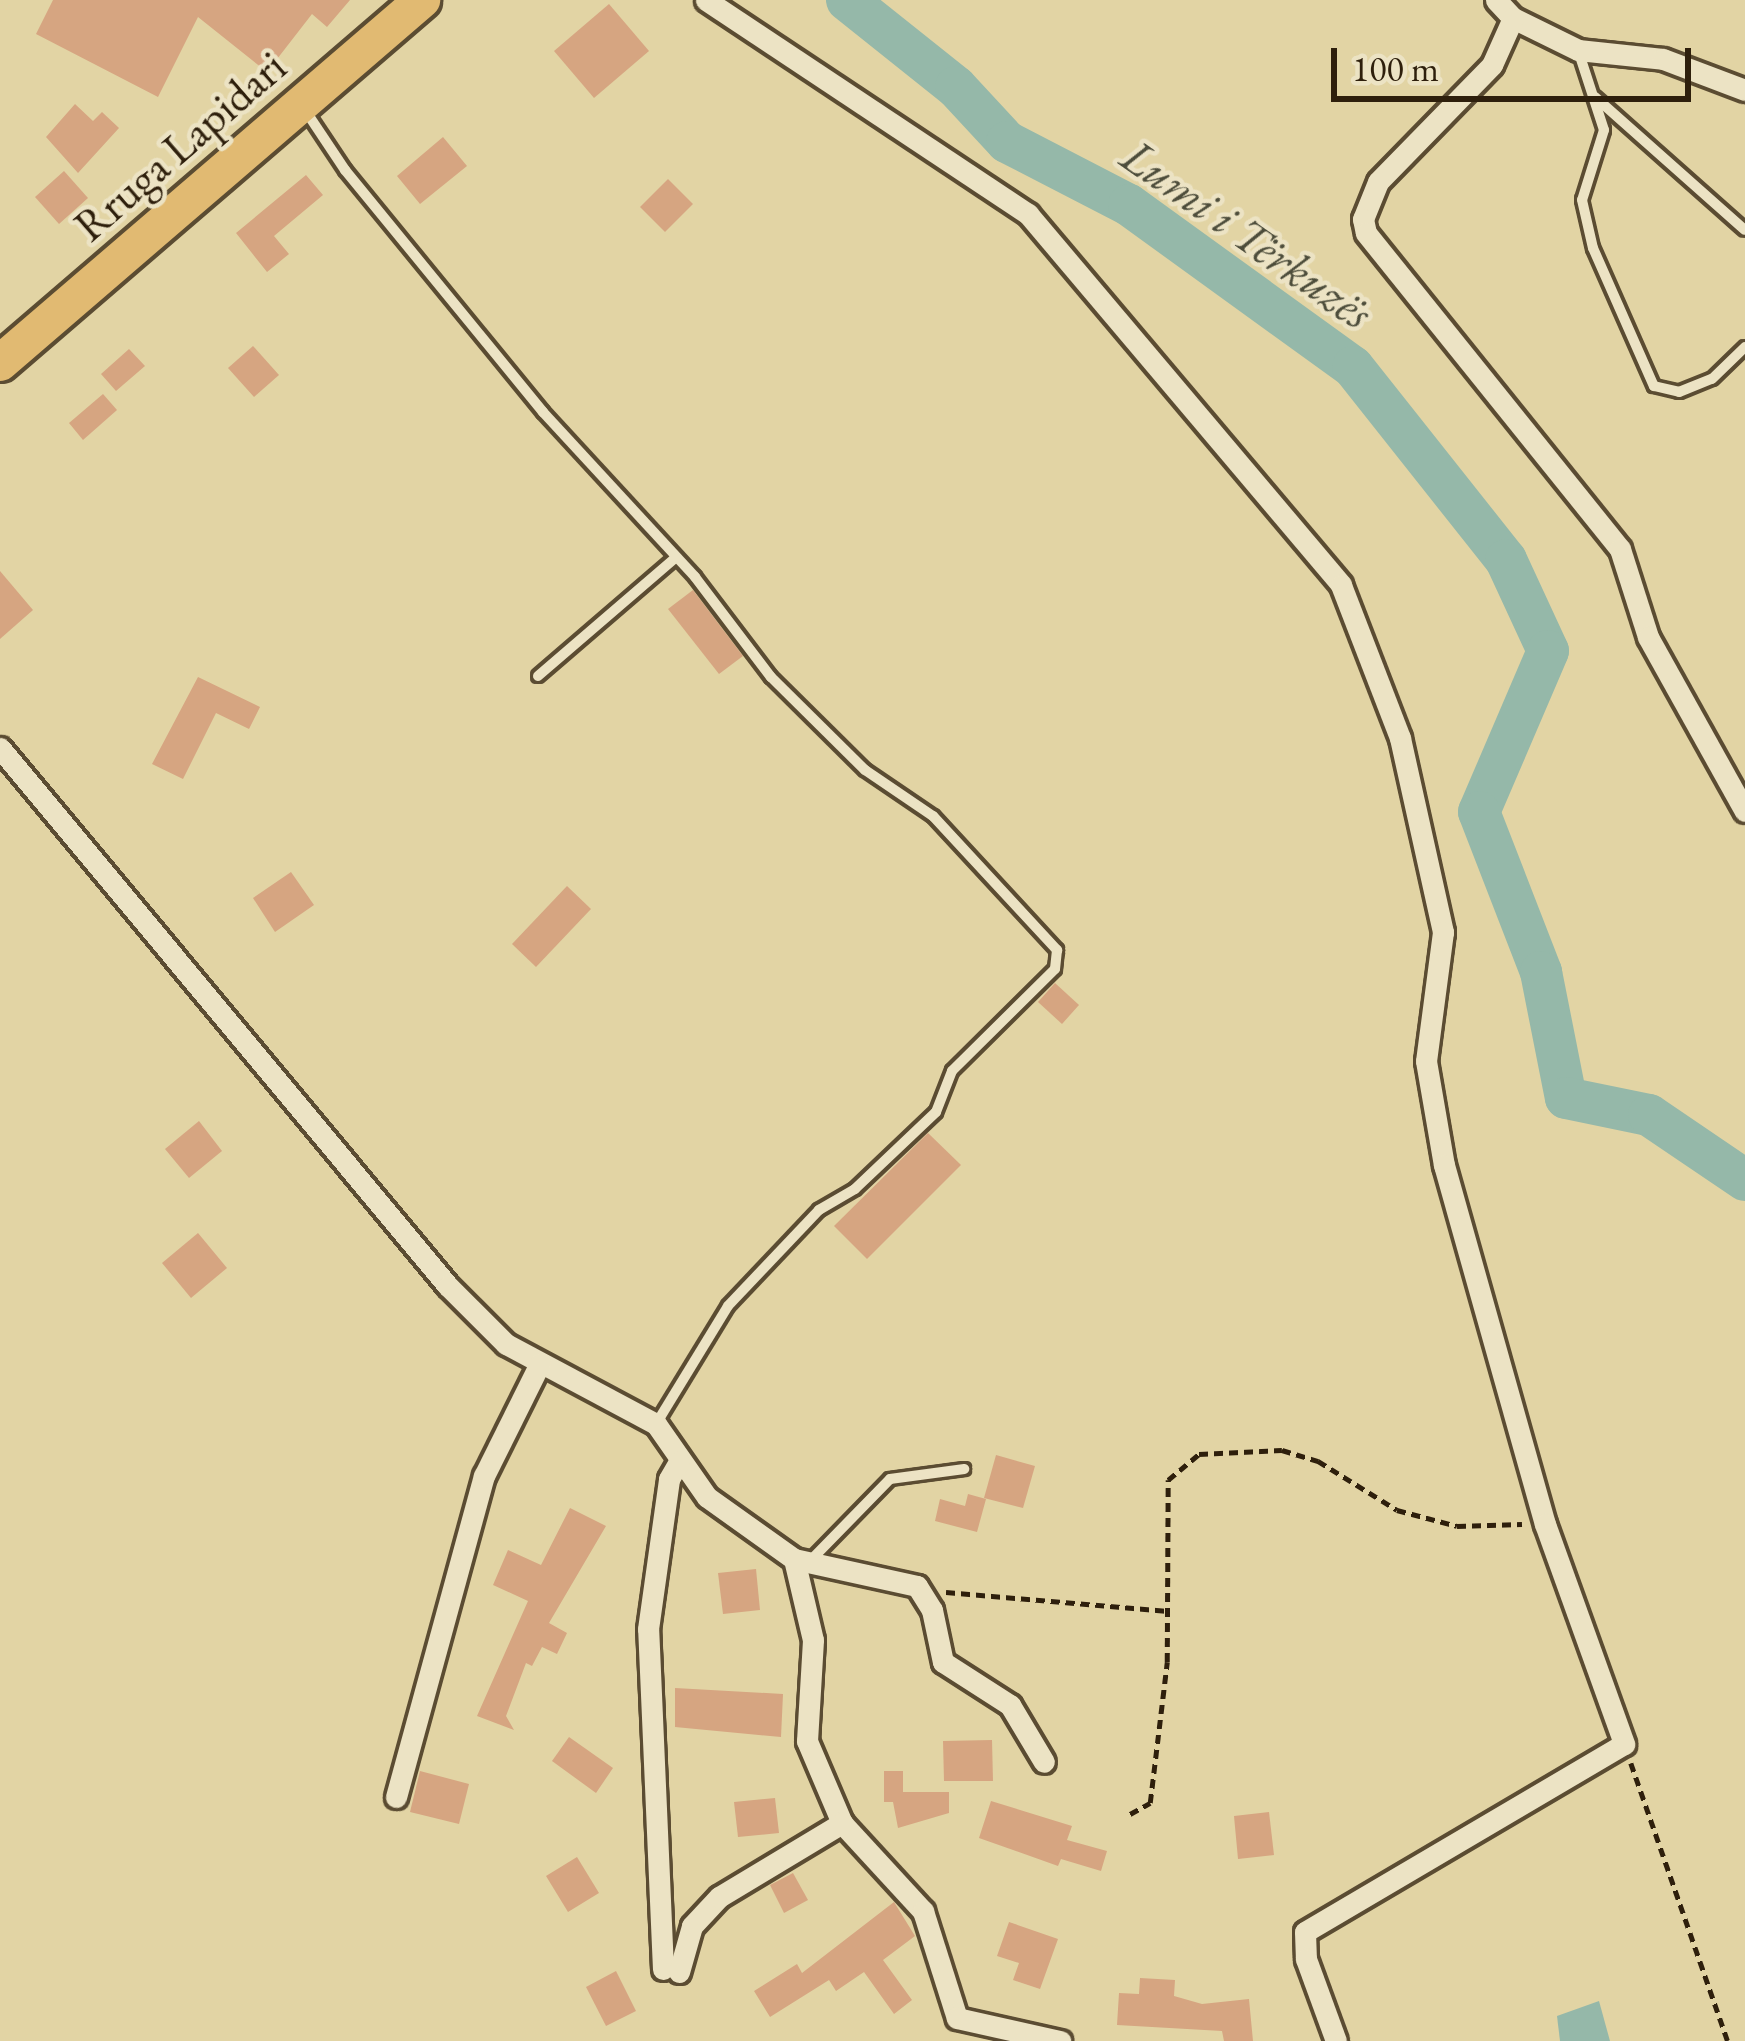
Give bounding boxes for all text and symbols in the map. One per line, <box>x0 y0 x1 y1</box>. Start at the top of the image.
scale bar <box>1337 24 1697 98</box>
street label: Rruga Lapidari <box>63 39 297 253</box>
text: 100 m <box>1352 45 1439 92</box>
water label: Lumi i Tërkuzës <box>1111 126 1383 342</box>

